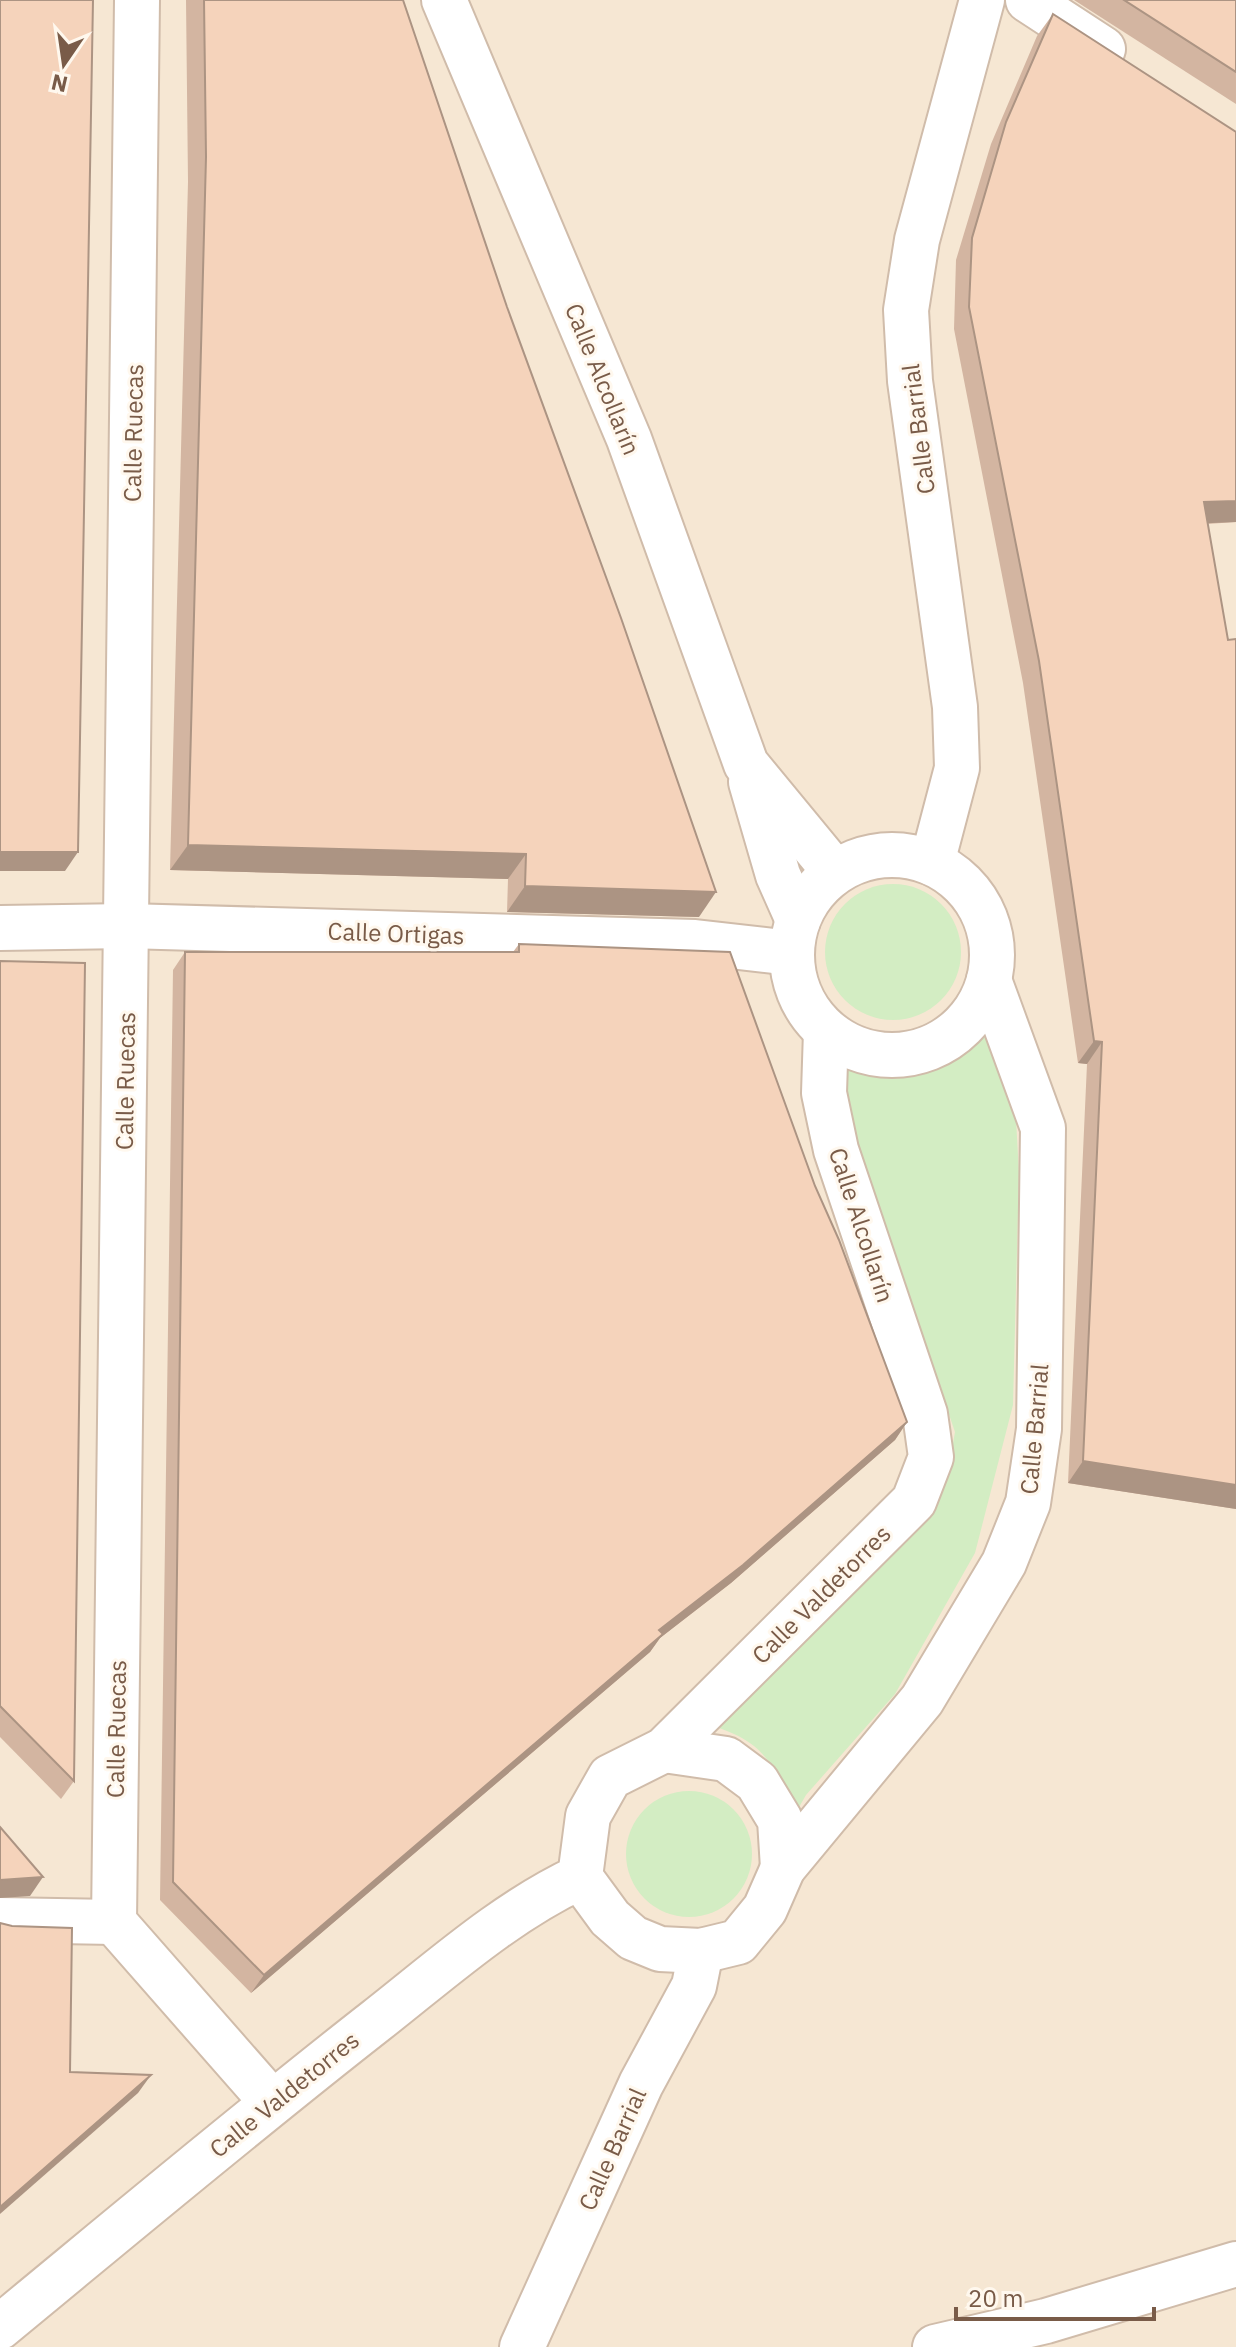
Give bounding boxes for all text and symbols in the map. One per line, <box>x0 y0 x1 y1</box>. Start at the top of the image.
north arrow <box>24 24 104 104</box>
text: N <box>48 68 70 100</box>
street label: Calle Alcollarín <box>558 298 648 460</box>
street label: Calle Barrial <box>894 362 942 496</box>
street label: Calle Ruecas <box>116 364 150 502</box>
street label: Calle Ortigas <box>327 915 465 951</box>
street label: Calle Ruecas <box>108 1012 142 1150</box>
street label: Calle Alcollarín <box>822 1144 902 1306</box>
street label: Calle Barrial <box>1012 1362 1056 1496</box>
street label: Calle Valdetorres <box>745 1518 897 1670</box>
street label: Calle Ruecas <box>99 1660 133 1798</box>
street label: Calle Valdetorres <box>202 2024 366 2164</box>
street label: Calle Barrial <box>571 2083 653 2215</box>
scale bar <box>956 2271 1154 2321</box>
text: 20 m <box>968 2282 1023 2314</box>

